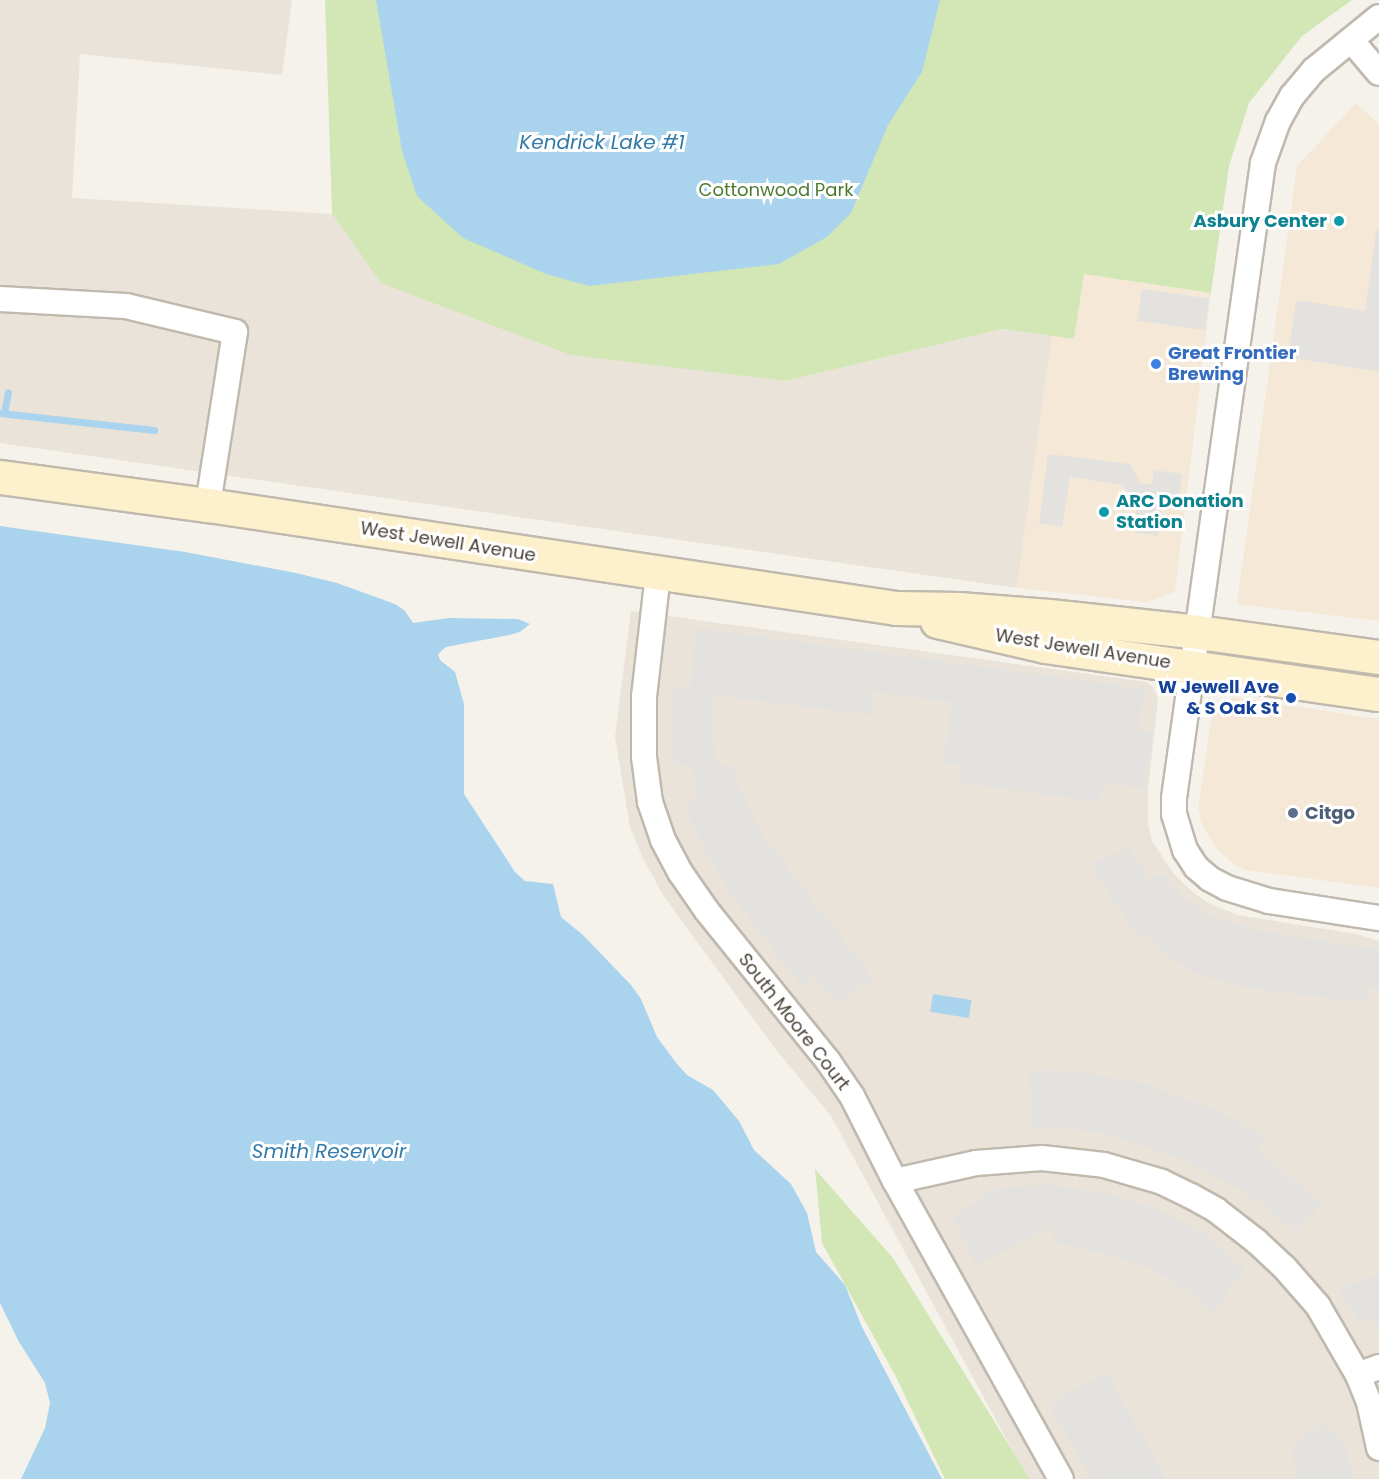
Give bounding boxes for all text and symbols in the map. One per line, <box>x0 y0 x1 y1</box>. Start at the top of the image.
water label: Kendrick Lake #1 <box>519 130 685 154</box>
park label: Cottonwood Park <box>699 179 853 201</box>
place label: Asbury Center <box>1193 210 1327 232</box>
marker: Asbury Center <box>1332 214 1346 228</box>
place label: Great Frontier Brewing <box>1168 343 1296 386</box>
marker: Great Frontier Brewing <box>1149 357 1163 371</box>
place label: ARC Donation Station <box>1116 491 1244 534</box>
marker: ARC Donation Station <box>1097 505 1111 519</box>
street label: West Jewell Avenue <box>359 517 537 567</box>
street label: West Jewell Avenue <box>994 624 1172 674</box>
place label: W Jewell Ave & S Oak St <box>1158 677 1279 720</box>
marker: W Jewell Ave & S Oak St <box>1284 691 1298 705</box>
place label: Citgo <box>1305 802 1355 824</box>
marker: Citgo <box>1286 806 1300 820</box>
street label: South Moore Court <box>734 949 854 1095</box>
water label: Smith Reservoir <box>252 1139 406 1163</box>

